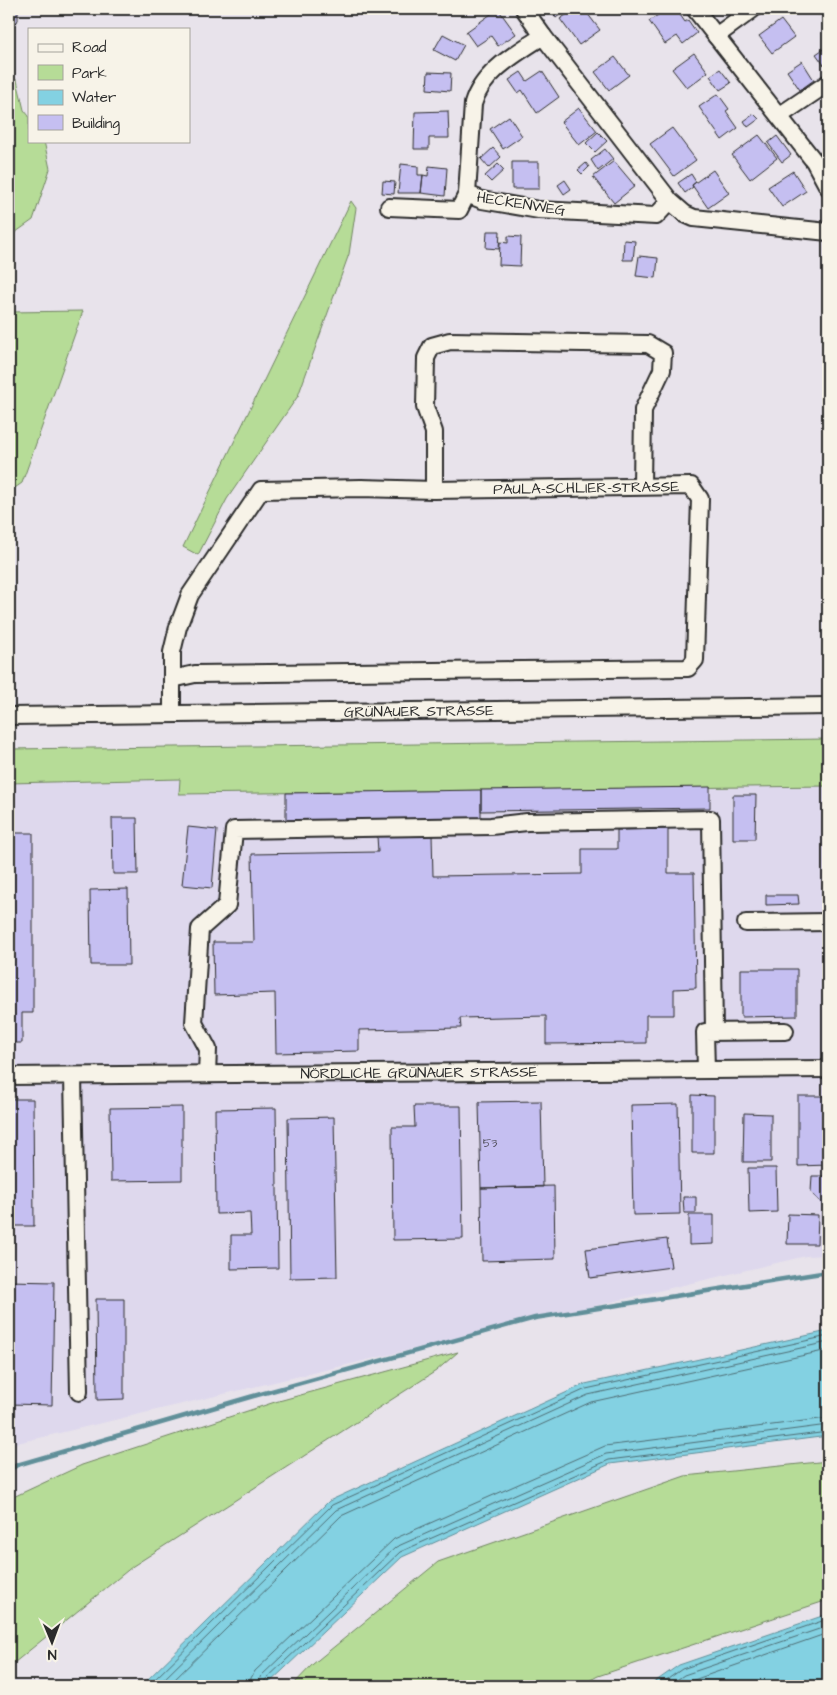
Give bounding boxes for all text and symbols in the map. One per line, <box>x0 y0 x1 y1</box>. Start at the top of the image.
legend <box>28 28 190 142</box>
text: Road <box>72 37 107 58</box>
text: Park <box>72 63 107 84</box>
text: Water <box>72 87 116 108</box>
text: Building <box>72 113 120 135</box>
street label: HECKENWEG <box>475 187 567 221</box>
street label: PAULA-SCHLIER-STRASSE <box>493 476 680 500</box>
street label: GRÜNAUER STRASSE <box>344 700 494 722</box>
street label: NÖRDLICHE GRÜNAUER STRASSE <box>300 1061 538 1084</box>
house number: 53 <box>483 1135 497 1152</box>
north arrow <box>28 1618 78 1668</box>
text: N <box>47 1644 57 1664</box>

